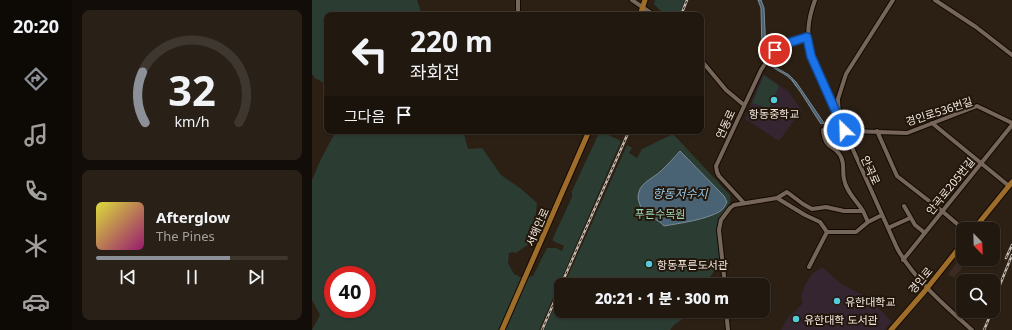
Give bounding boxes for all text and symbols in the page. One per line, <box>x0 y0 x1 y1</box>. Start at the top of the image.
text: 20:20 <box>13 14 59 38</box>
text: 220 m <box>410 22 493 60</box>
icon: left <box>344 28 396 80</box>
pin <box>758 33 792 67</box>
icon: arrive <box>764 39 786 61</box>
text: 좌회전 <box>410 60 460 84</box>
text: 32 <box>168 62 216 118</box>
icon: directions <box>22 65 50 93</box>
street label: 경인로536번길 <box>904 93 974 129</box>
marker: 항동중학교 <box>769 95 779 105</box>
icon: arrive <box>393 104 415 126</box>
text: 그다음 <box>344 106 385 126</box>
place label: 항동중학교 <box>749 106 799 121</box>
street label: 연동로 <box>712 107 738 141</box>
position arrow <box>823 109 865 151</box>
text: km/h <box>174 112 210 131</box>
icon: music <box>22 121 50 149</box>
street label: 안곡로 <box>858 153 884 187</box>
street label: 안곡로205번길 <box>922 154 978 218</box>
icon: phone <box>22 177 50 205</box>
water label: 항동저수지 <box>652 185 709 202</box>
street label: 서해안로 <box>522 205 552 249</box>
park label: 푸른수목원 <box>635 206 685 221</box>
text: Afterglow <box>156 207 230 227</box>
north arrow <box>956 222 1000 266</box>
map controls <box>956 222 1000 318</box>
text: The Pines <box>156 227 215 245</box>
icon: climate <box>22 232 50 260</box>
place label: 항동푸른도서관 <box>657 257 728 272</box>
marker: 항동푸른도서관 <box>644 259 654 269</box>
street label: 경인로 <box>904 264 936 296</box>
icon: previous <box>117 266 139 288</box>
icon: pause <box>181 266 203 288</box>
icon: next <box>245 266 267 288</box>
speed limit sign: 40 <box>324 266 376 318</box>
button: search <box>956 274 1000 318</box>
icon: car <box>22 288 50 316</box>
text: 20:21 · 1 분 · 300 m <box>595 288 729 308</box>
place label: 유한대학교 <box>845 294 896 309</box>
marker: 유한대학교 <box>832 296 842 306</box>
place label: 유한대학 도서관 <box>804 312 878 327</box>
marker: 유한대학 도서관 <box>791 314 801 324</box>

